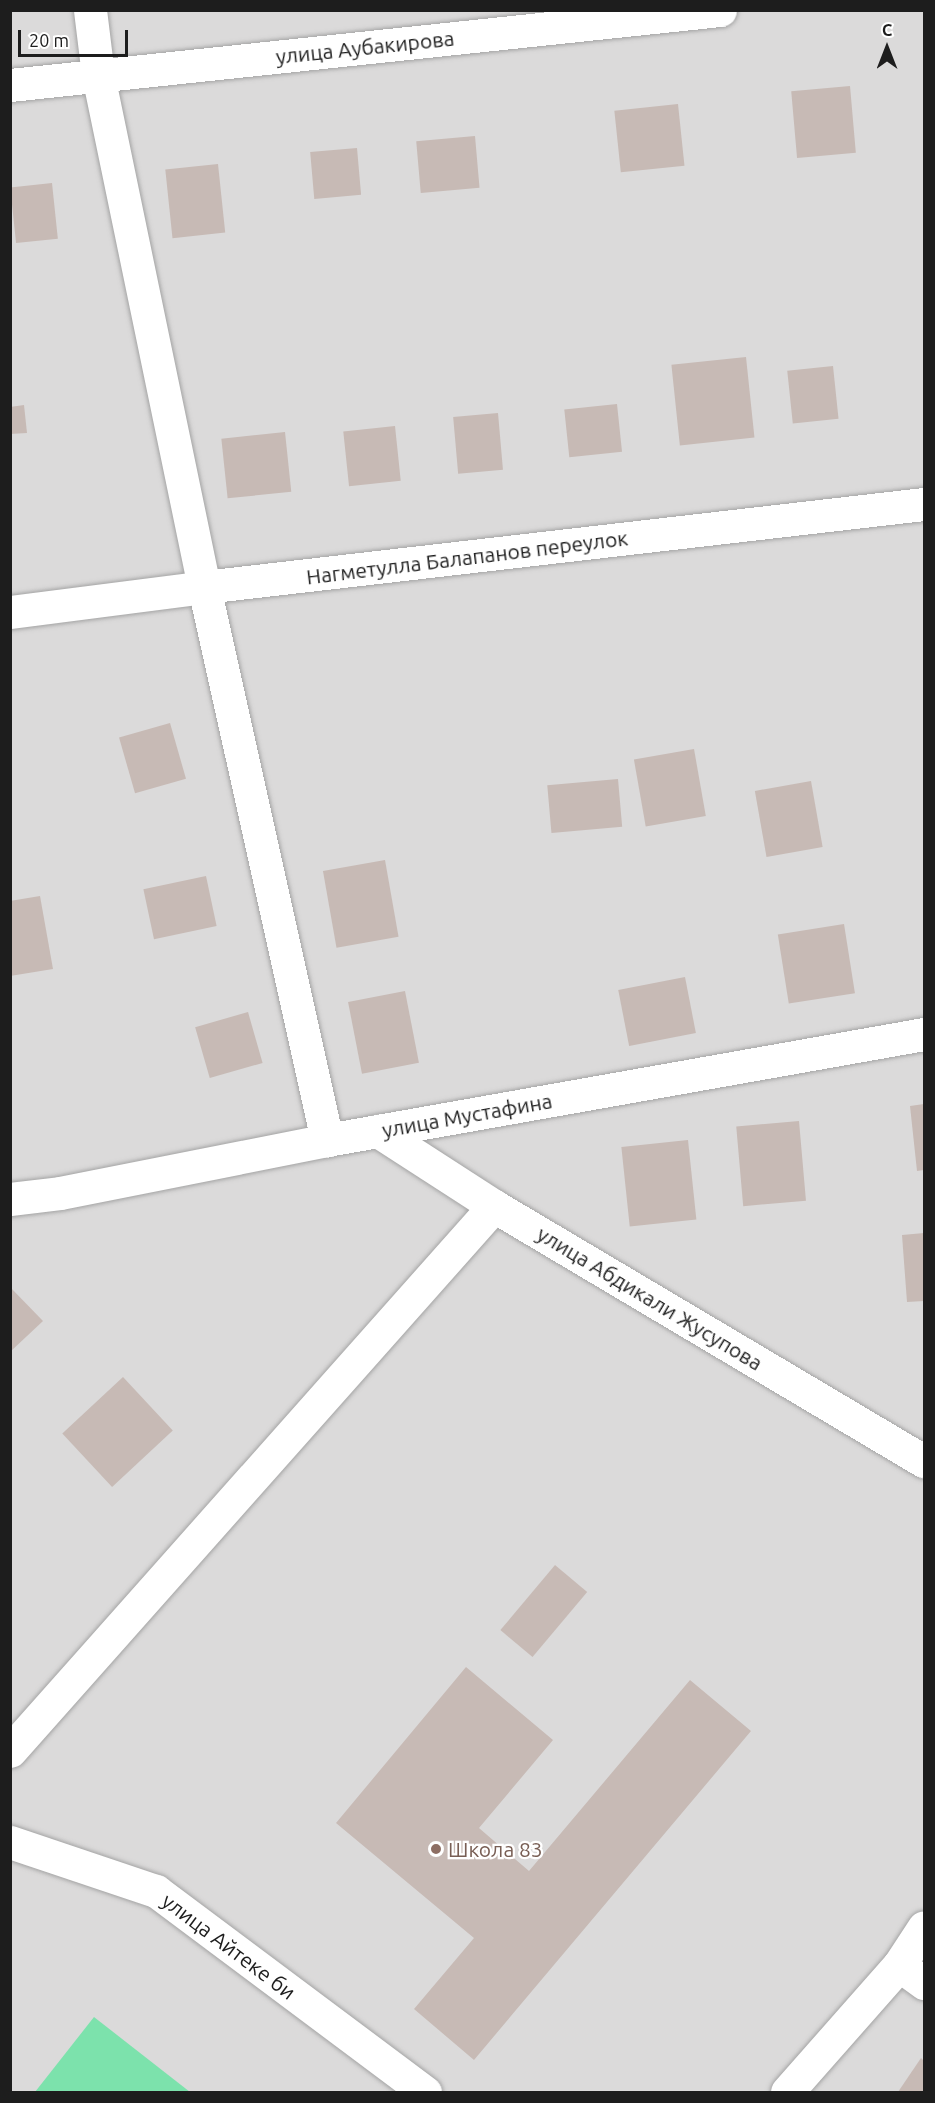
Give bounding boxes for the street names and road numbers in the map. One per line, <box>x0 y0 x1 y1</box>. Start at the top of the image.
street label: улица Аубакирова <box>275 25 455 69</box>
street label: Нагметулла Балапанов переулок <box>305 525 629 589</box>
street label: улица Мустафина <box>380 1088 554 1142</box>
street label: улица Абдикали Жусупова <box>533 1221 767 1375</box>
street label: улица Айтеке би <box>157 1888 301 2004</box>

